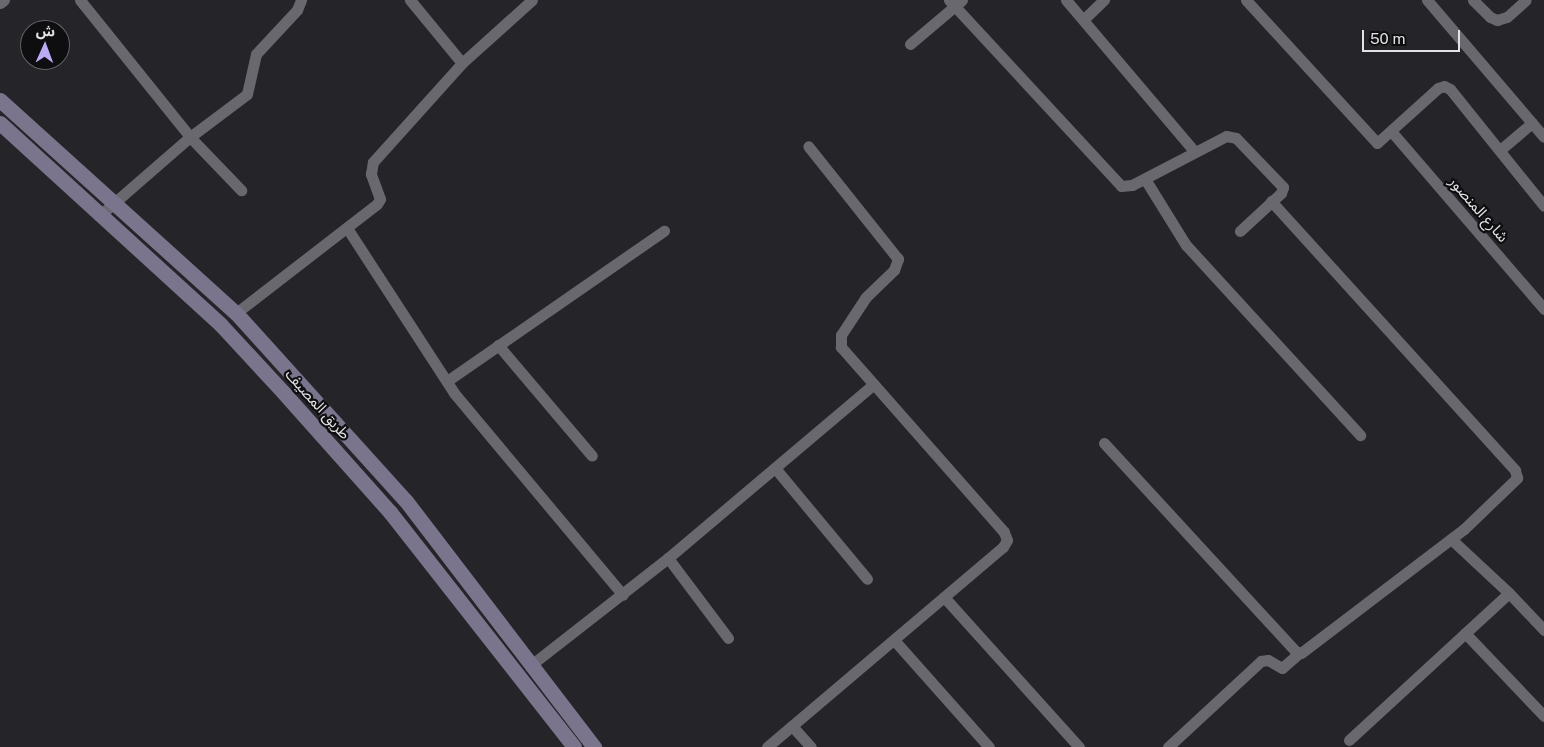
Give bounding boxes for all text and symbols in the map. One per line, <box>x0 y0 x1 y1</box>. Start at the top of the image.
north arrow <box>20 20 70 70</box>
scale bar <box>1364 20 1462 52</box>
text: ش <box>36 23 55 39</box>
text: 50 m <box>1370 30 1405 47</box>
street label: شارع المنصور <box>1446 173 1512 245</box>
street label: طريق المصيف <box>282 365 354 443</box>

